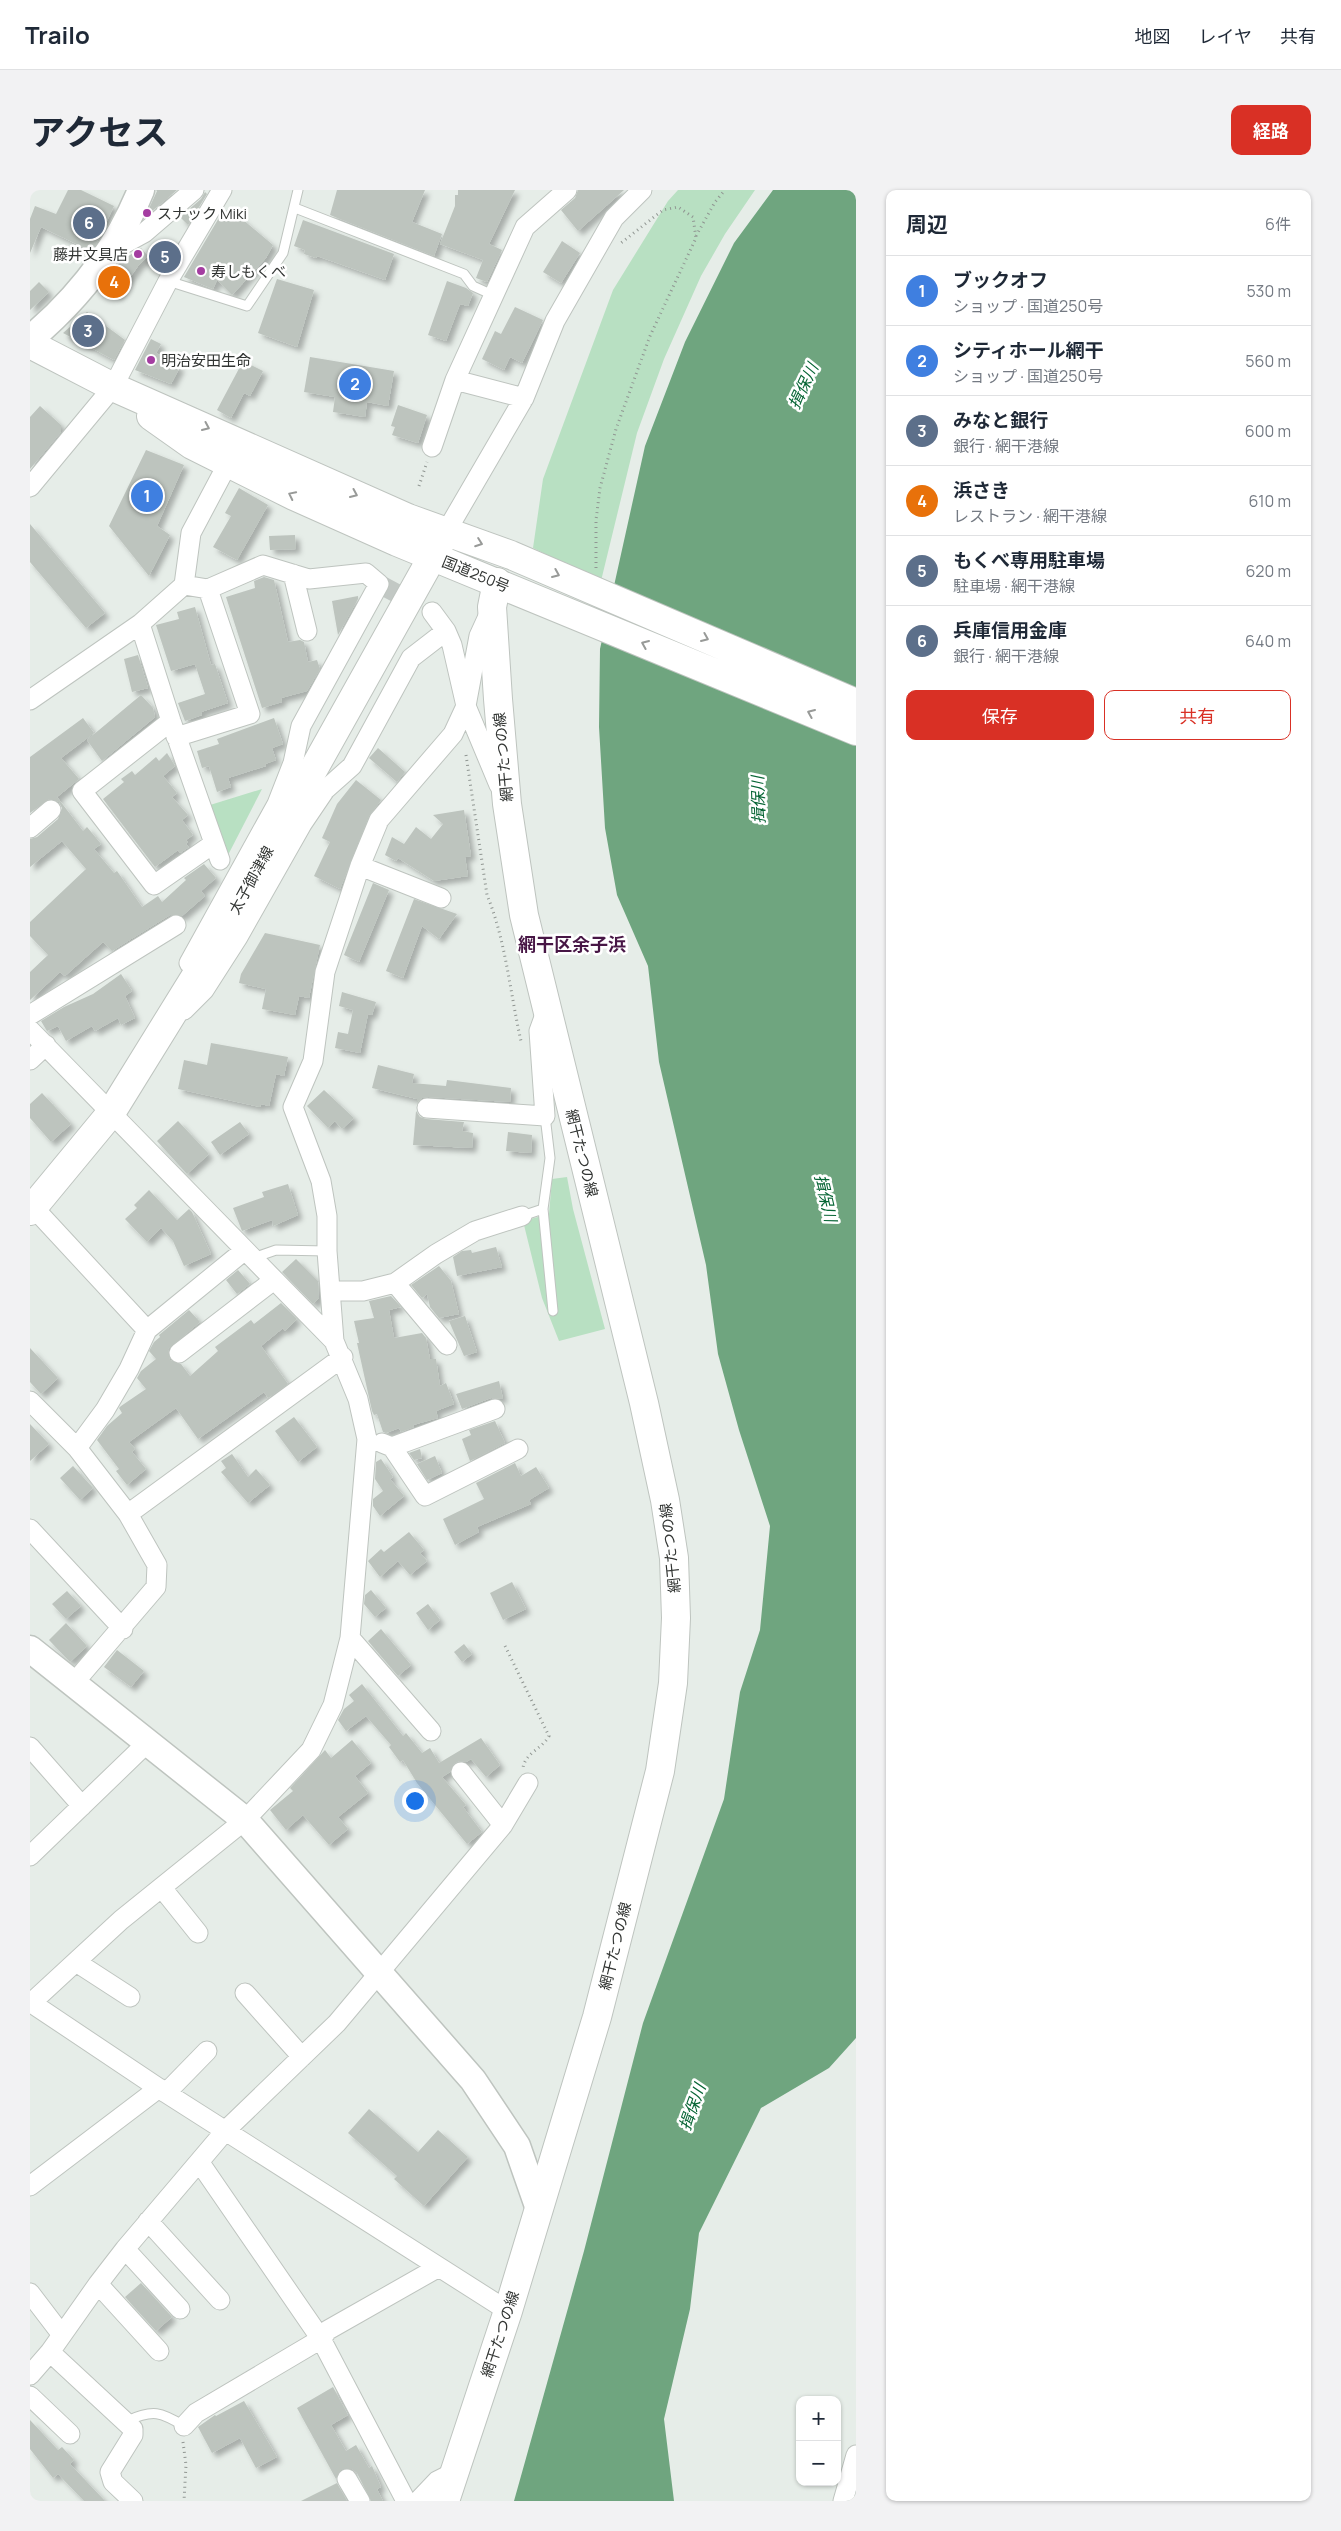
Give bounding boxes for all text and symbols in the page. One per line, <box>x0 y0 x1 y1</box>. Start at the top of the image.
text: Trailo <box>25 18 90 51</box>
text: 地図 <box>1135 24 1171 48</box>
text: レイヤ <box>1199 24 1252 48</box>
text: 共有 <box>1280 24 1316 48</box>
button: 経路 <box>1231 105 1311 155</box>
text: アクセス <box>30 108 168 156</box>
place label: スナック Miki <box>157 203 247 224</box>
pin: 6 <box>73 204 105 242</box>
marker: スナック Miki <box>141 207 153 219</box>
text: 周辺 <box>906 210 948 238</box>
text: 6件 <box>1265 213 1291 235</box>
pin: 5 <box>149 238 181 276</box>
place label: 藤井文具店 <box>53 244 128 265</box>
marker: 藤井文具店 <box>132 248 144 260</box>
place label: 寿しもくべ <box>211 261 286 282</box>
pin: 4 <box>98 263 130 301</box>
marker: 寿しもくべ <box>195 265 207 277</box>
text: ブックオフ <box>953 267 1048 293</box>
text: 1 <box>918 280 926 302</box>
text: 530 m <box>1246 280 1291 302</box>
text: ショップ · 国道250号 <box>953 295 1103 317</box>
pin: 3 <box>72 312 104 350</box>
text: シティホール網干 <box>953 337 1104 363</box>
place label: 明治安田生命 <box>161 350 251 371</box>
text: 2 <box>917 350 927 372</box>
text: 560 m <box>1245 350 1291 372</box>
marker: 明治安田生命 <box>145 354 157 366</box>
water label: 揖保川 <box>783 358 824 412</box>
pin: 2 <box>339 365 371 403</box>
text: ショップ · 国道250号 <box>953 365 1103 387</box>
text: みなと銀行 <box>953 407 1048 433</box>
text: 3 <box>917 420 927 442</box>
text: 600 m <box>1245 420 1291 442</box>
one-way arrow <box>201 421 210 432</box>
text: 銀行 · 網干港線 <box>953 435 1059 457</box>
pin: 1 <box>131 477 163 515</box>
text: 浜さき <box>953 477 1010 503</box>
one-way arrow <box>349 487 358 498</box>
text: 4 <box>917 490 927 512</box>
text: 610 m <box>1249 490 1291 512</box>
one-way arrow <box>288 491 297 501</box>
text: レストラン · 網干港線 <box>953 505 1107 527</box>
one-way arrow <box>474 537 482 547</box>
text: もくべ専用駐車場 <box>953 547 1105 573</box>
street label: 国道250号 <box>439 551 513 597</box>
text: 5 <box>917 560 927 582</box>
text: 620 m <box>1245 560 1291 582</box>
one-way arrow <box>551 568 560 579</box>
text: 駐車場 · 網干港線 <box>953 575 1075 597</box>
text: 兵庫信用金庫 <box>953 617 1067 643</box>
text: 6 <box>917 630 927 652</box>
text: 640 m <box>1245 630 1291 652</box>
one-way arrow <box>700 632 709 643</box>
one-way arrow <box>641 639 650 650</box>
text: 銀行 · 網干港線 <box>953 645 1059 667</box>
button: 保存 <box>906 690 1094 740</box>
button: 共有 <box>1104 690 1291 740</box>
one-way arrow <box>807 708 816 719</box>
street label: 網干たつの線 <box>489 711 517 803</box>
water label: 揖保川 <box>746 774 770 824</box>
street label: 太子御津線 <box>224 842 278 918</box>
district label: 網干区余子浜 <box>518 932 626 956</box>
street label: 網干たつの線 <box>561 1107 603 1199</box>
water label: 揖保川 <box>810 1172 843 1226</box>
street label: 網干たつの線 <box>655 1502 685 1594</box>
your location <box>402 1788 428 1814</box>
street label: 網干たつの線 <box>594 1900 636 1992</box>
water label: 揖保川 <box>673 2079 711 2133</box>
street label: 網干たつの線 <box>476 2288 524 2380</box>
map controls <box>796 2396 841 2486</box>
button: + <box>796 2396 841 2441</box>
button: − <box>796 2441 841 2486</box>

